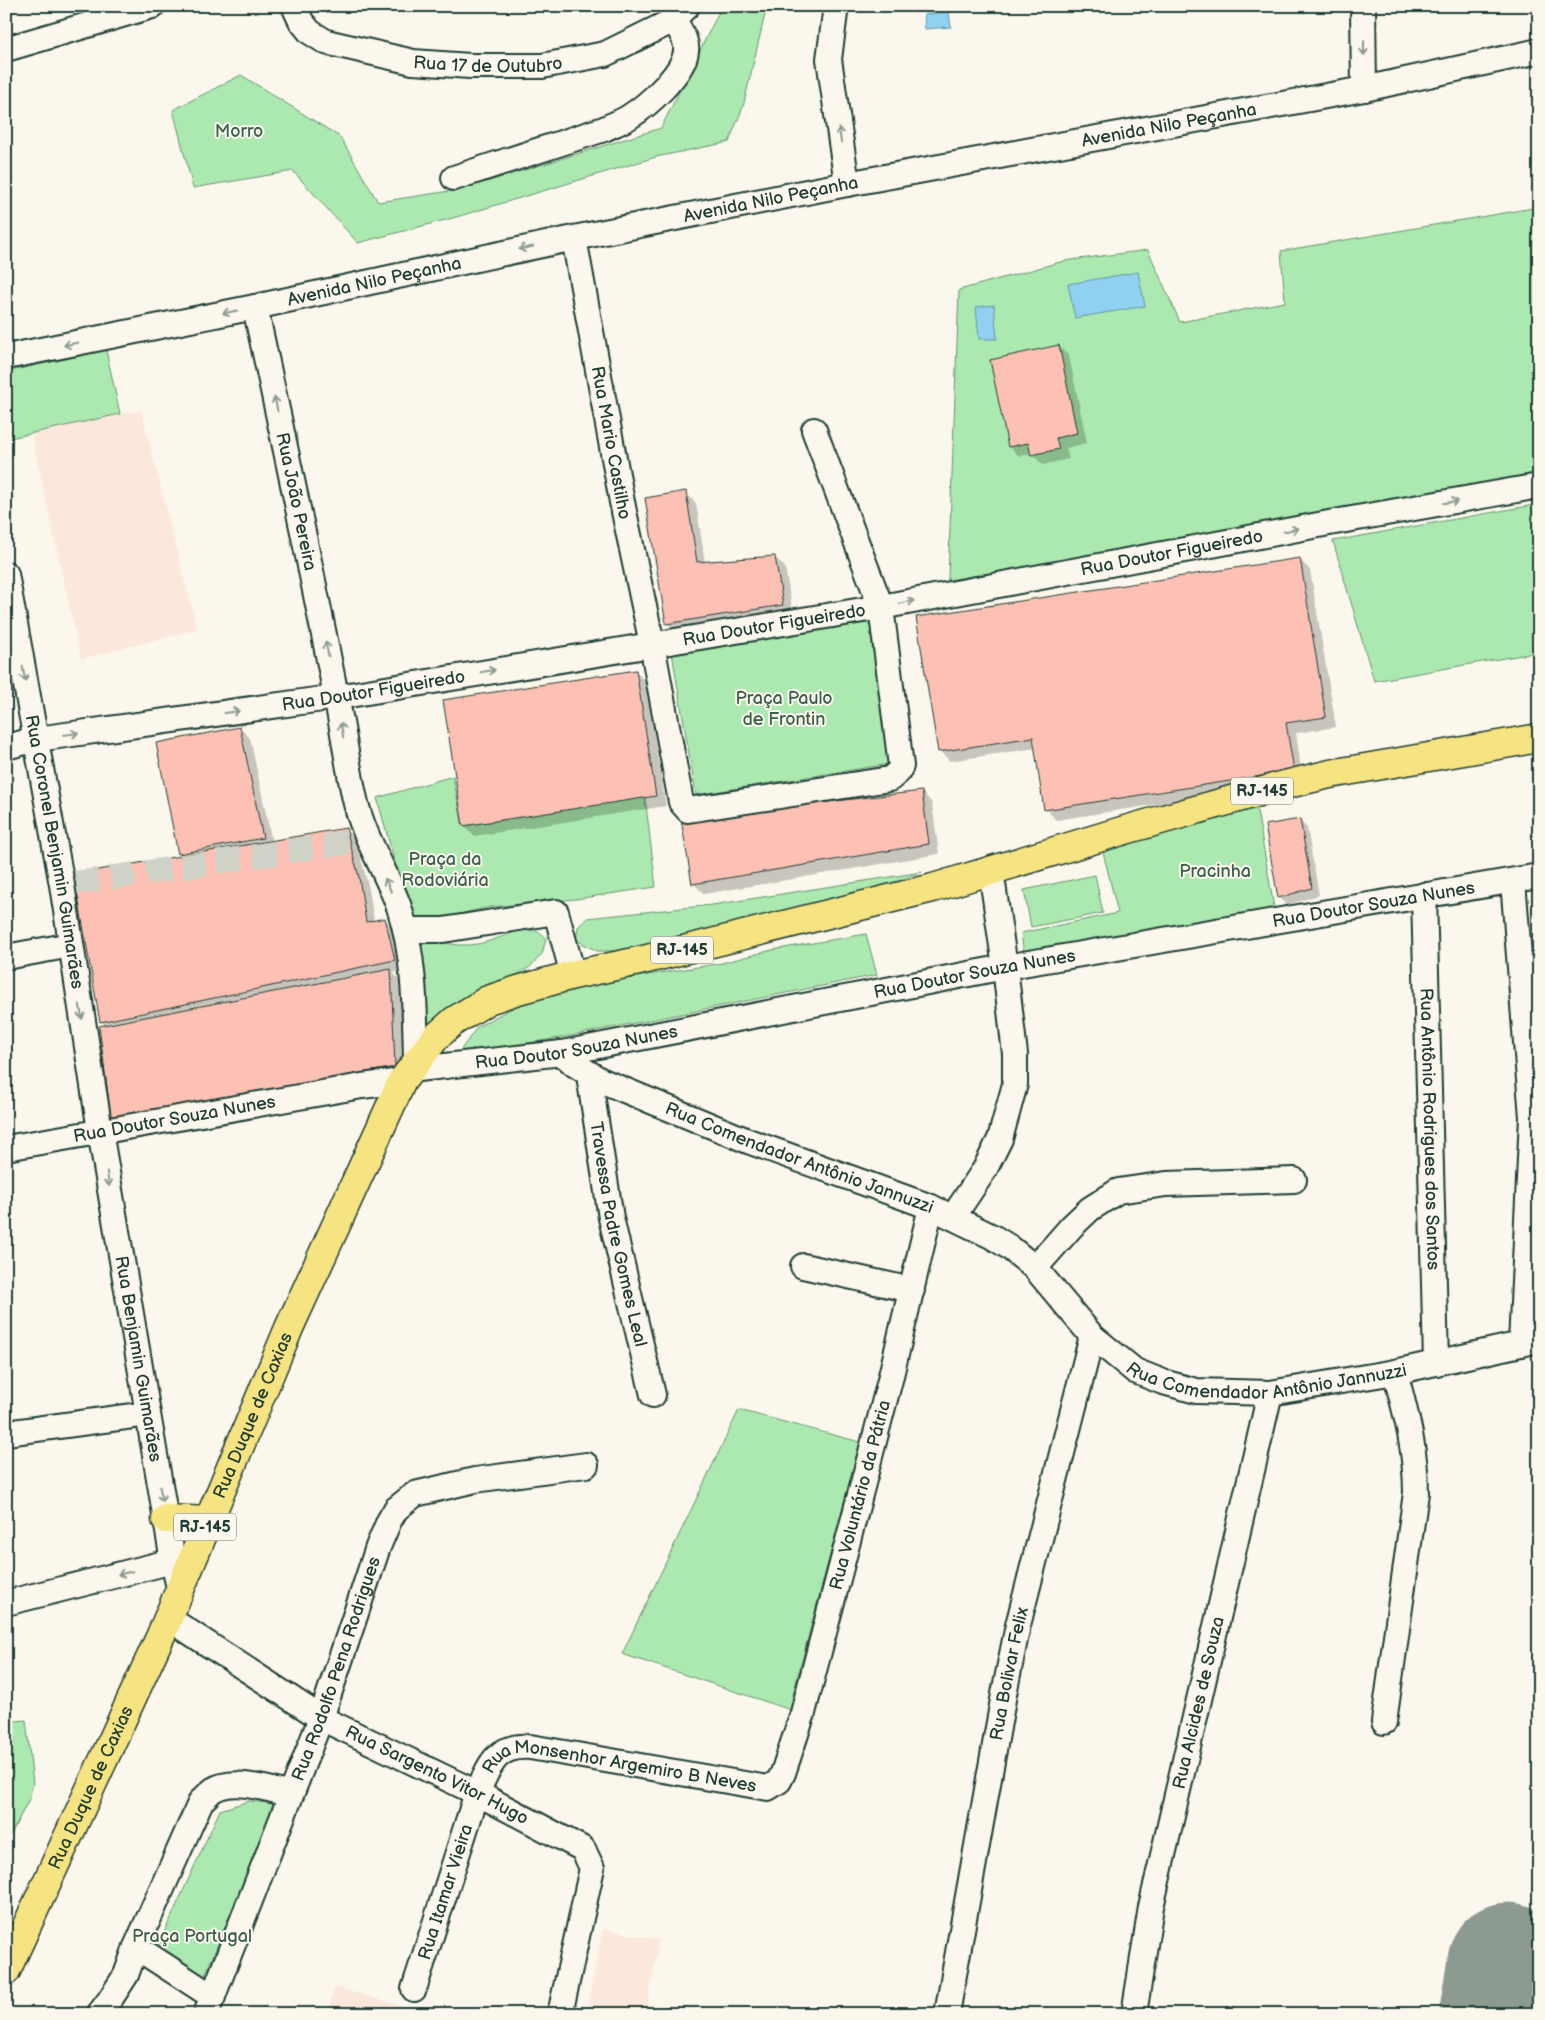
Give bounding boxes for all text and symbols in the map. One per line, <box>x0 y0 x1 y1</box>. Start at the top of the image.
one-way arrow <box>1359 39 1369 55</box>
street label: Rua 17 de Outubro <box>413 52 564 77</box>
street label: Avenida Nilo Peçanha <box>1080 98 1258 151</box>
park label: Morro <box>215 121 263 142</box>
one-way arrow <box>835 128 845 144</box>
street label: Avenida Nilo Peçanha <box>682 172 860 227</box>
one-way arrow <box>518 244 534 254</box>
street label: Avenida Nilo Peçanha <box>285 252 463 310</box>
one-way arrow <box>223 308 239 317</box>
one-way arrow <box>63 340 79 349</box>
street label: Rua Mario Castilho <box>587 364 636 521</box>
one-way arrow <box>271 397 280 413</box>
street label: Rua João Pereira <box>272 431 321 572</box>
one-way arrow <box>1442 496 1458 506</box>
street label: Rua Doutor Figueiredo <box>1079 525 1265 580</box>
one-way arrow <box>1282 525 1298 534</box>
one-way arrow <box>899 597 915 606</box>
street label: Rua Doutor Figueiredo <box>681 599 867 650</box>
one-way arrow <box>321 641 331 657</box>
one-way arrow <box>20 665 30 681</box>
street label: Rua Doutor Figueiredo <box>281 665 467 715</box>
one-way arrow <box>480 666 496 676</box>
park label: Praça Paulo de Frontin <box>735 688 833 730</box>
one-way arrow <box>224 706 240 716</box>
street label: Rua Coronel Benjamin Guimarães <box>21 713 88 990</box>
one-way arrow <box>337 722 347 738</box>
one-way arrow <box>63 729 79 739</box>
road number: RJ-145 <box>1231 778 1293 804</box>
park label: Praça da Rodoviária <box>401 849 489 891</box>
park label: Pracinha <box>1179 861 1251 882</box>
street label: Rua Doutor Souza Nunes <box>1271 877 1476 932</box>
one-way arrow <box>383 878 393 893</box>
road number: RJ-145 <box>651 936 713 964</box>
street label: Rua Doutor Souza Nunes <box>872 945 1077 1003</box>
street label: Rua Antônio Rodrigues dos Santos <box>1416 988 1444 1270</box>
one-way arrow <box>77 1003 87 1019</box>
street label: Rua Doutor Souza Nunes <box>474 1020 679 1073</box>
street label: Rua Doutor Souza Nunes <box>72 1091 277 1147</box>
street label: Rua Comendador Antônio Jannuzzi <box>662 1098 936 1218</box>
street label: Travessa Padre Gomes Leal <box>586 1120 652 1349</box>
one-way arrow <box>103 1171 113 1187</box>
street label: Rua Benjamin Guimarães <box>111 1254 167 1464</box>
street label: Rua Duque de Caxias <box>209 1329 297 1501</box>
street label: Rua Comendador Antônio Jannuzzi <box>1125 1350 1411 1376</box>
text: Rua Comendador Antônio Jannuzzi <box>1122 1358 1409 1404</box>
street label: Rua Voluntário da Pátria <box>825 1398 895 1592</box>
one-way arrow <box>157 1486 167 1502</box>
road number: RJ-145 <box>174 1514 236 1540</box>
street label: Rua Rodolfo Pena Rodrigues <box>287 1554 385 1784</box>
one-way arrow <box>118 1569 134 1578</box>
street label: Rua Bolivar Felix <box>985 1604 1033 1742</box>
street label: Rua Alcides de Souza <box>1168 1614 1228 1791</box>
street label: Rua Duque de Caxias <box>44 1702 137 1873</box>
street label: Rua Sargento Vitor Hugo <box>342 1721 532 1829</box>
street label: Rua Monsenhor Argemiro B Neves <box>478 1736 758 1796</box>
street label: Rua Itamar Vieira <box>414 1821 477 1962</box>
park label: Praça Portugal <box>132 1926 252 1947</box>

